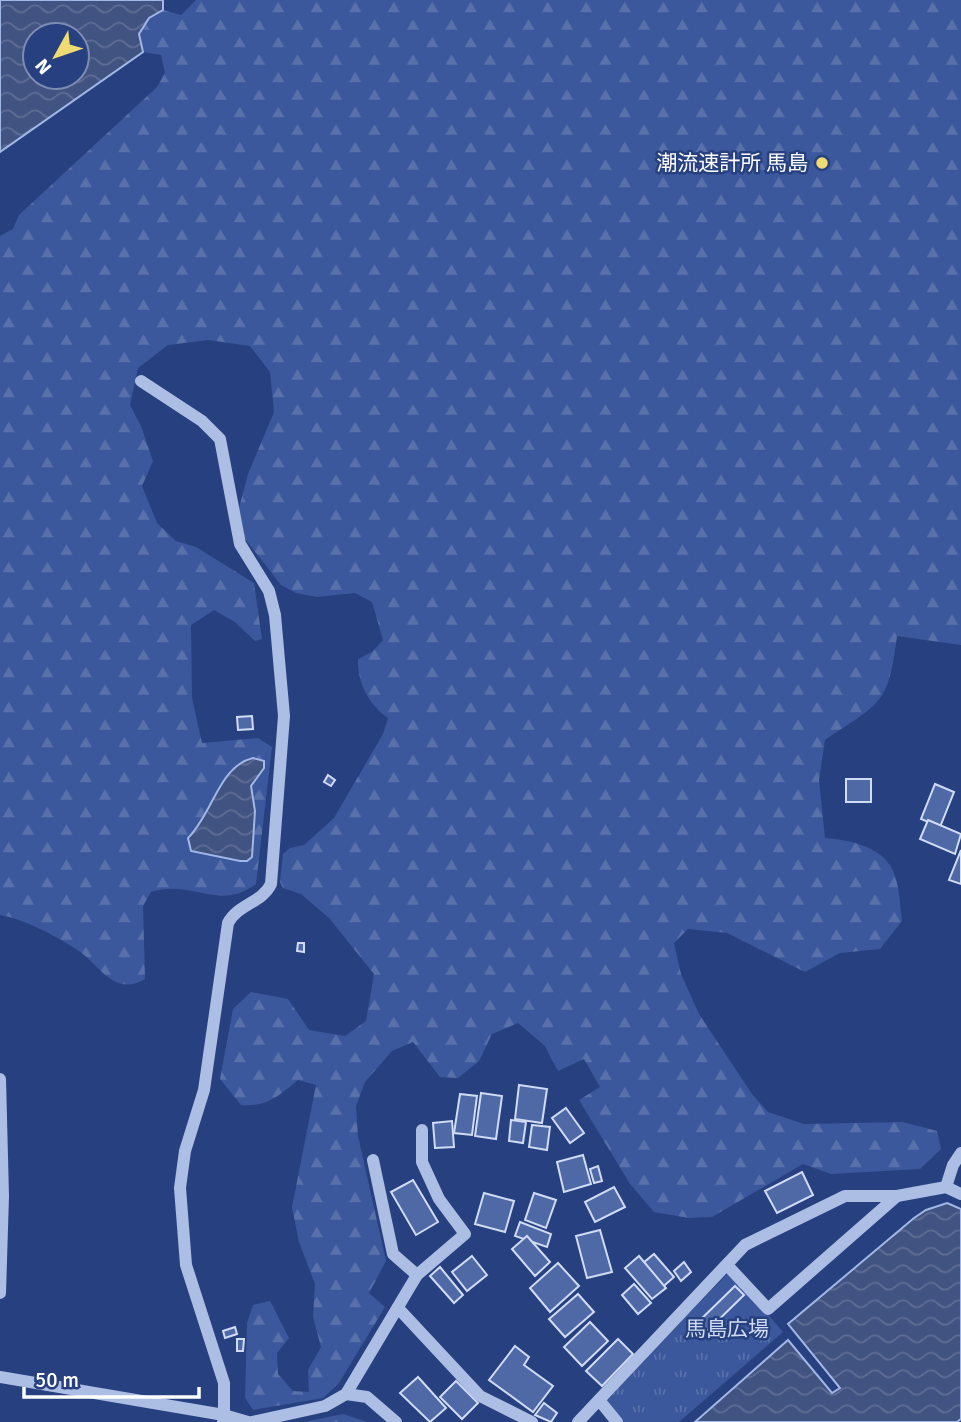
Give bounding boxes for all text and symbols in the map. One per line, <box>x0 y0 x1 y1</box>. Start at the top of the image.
north arrow <box>21 21 91 91</box>
text: N <box>30 54 57 79</box>
place label: 潮流速計所 馬島 <box>656 150 808 176</box>
marker: 潮流速計所 馬島 <box>814 155 830 171</box>
park label: 馬島広場 <box>685 1316 769 1342</box>
scale bar <box>24 1356 200 1400</box>
text: 50 m <box>35 1367 79 1393</box>

